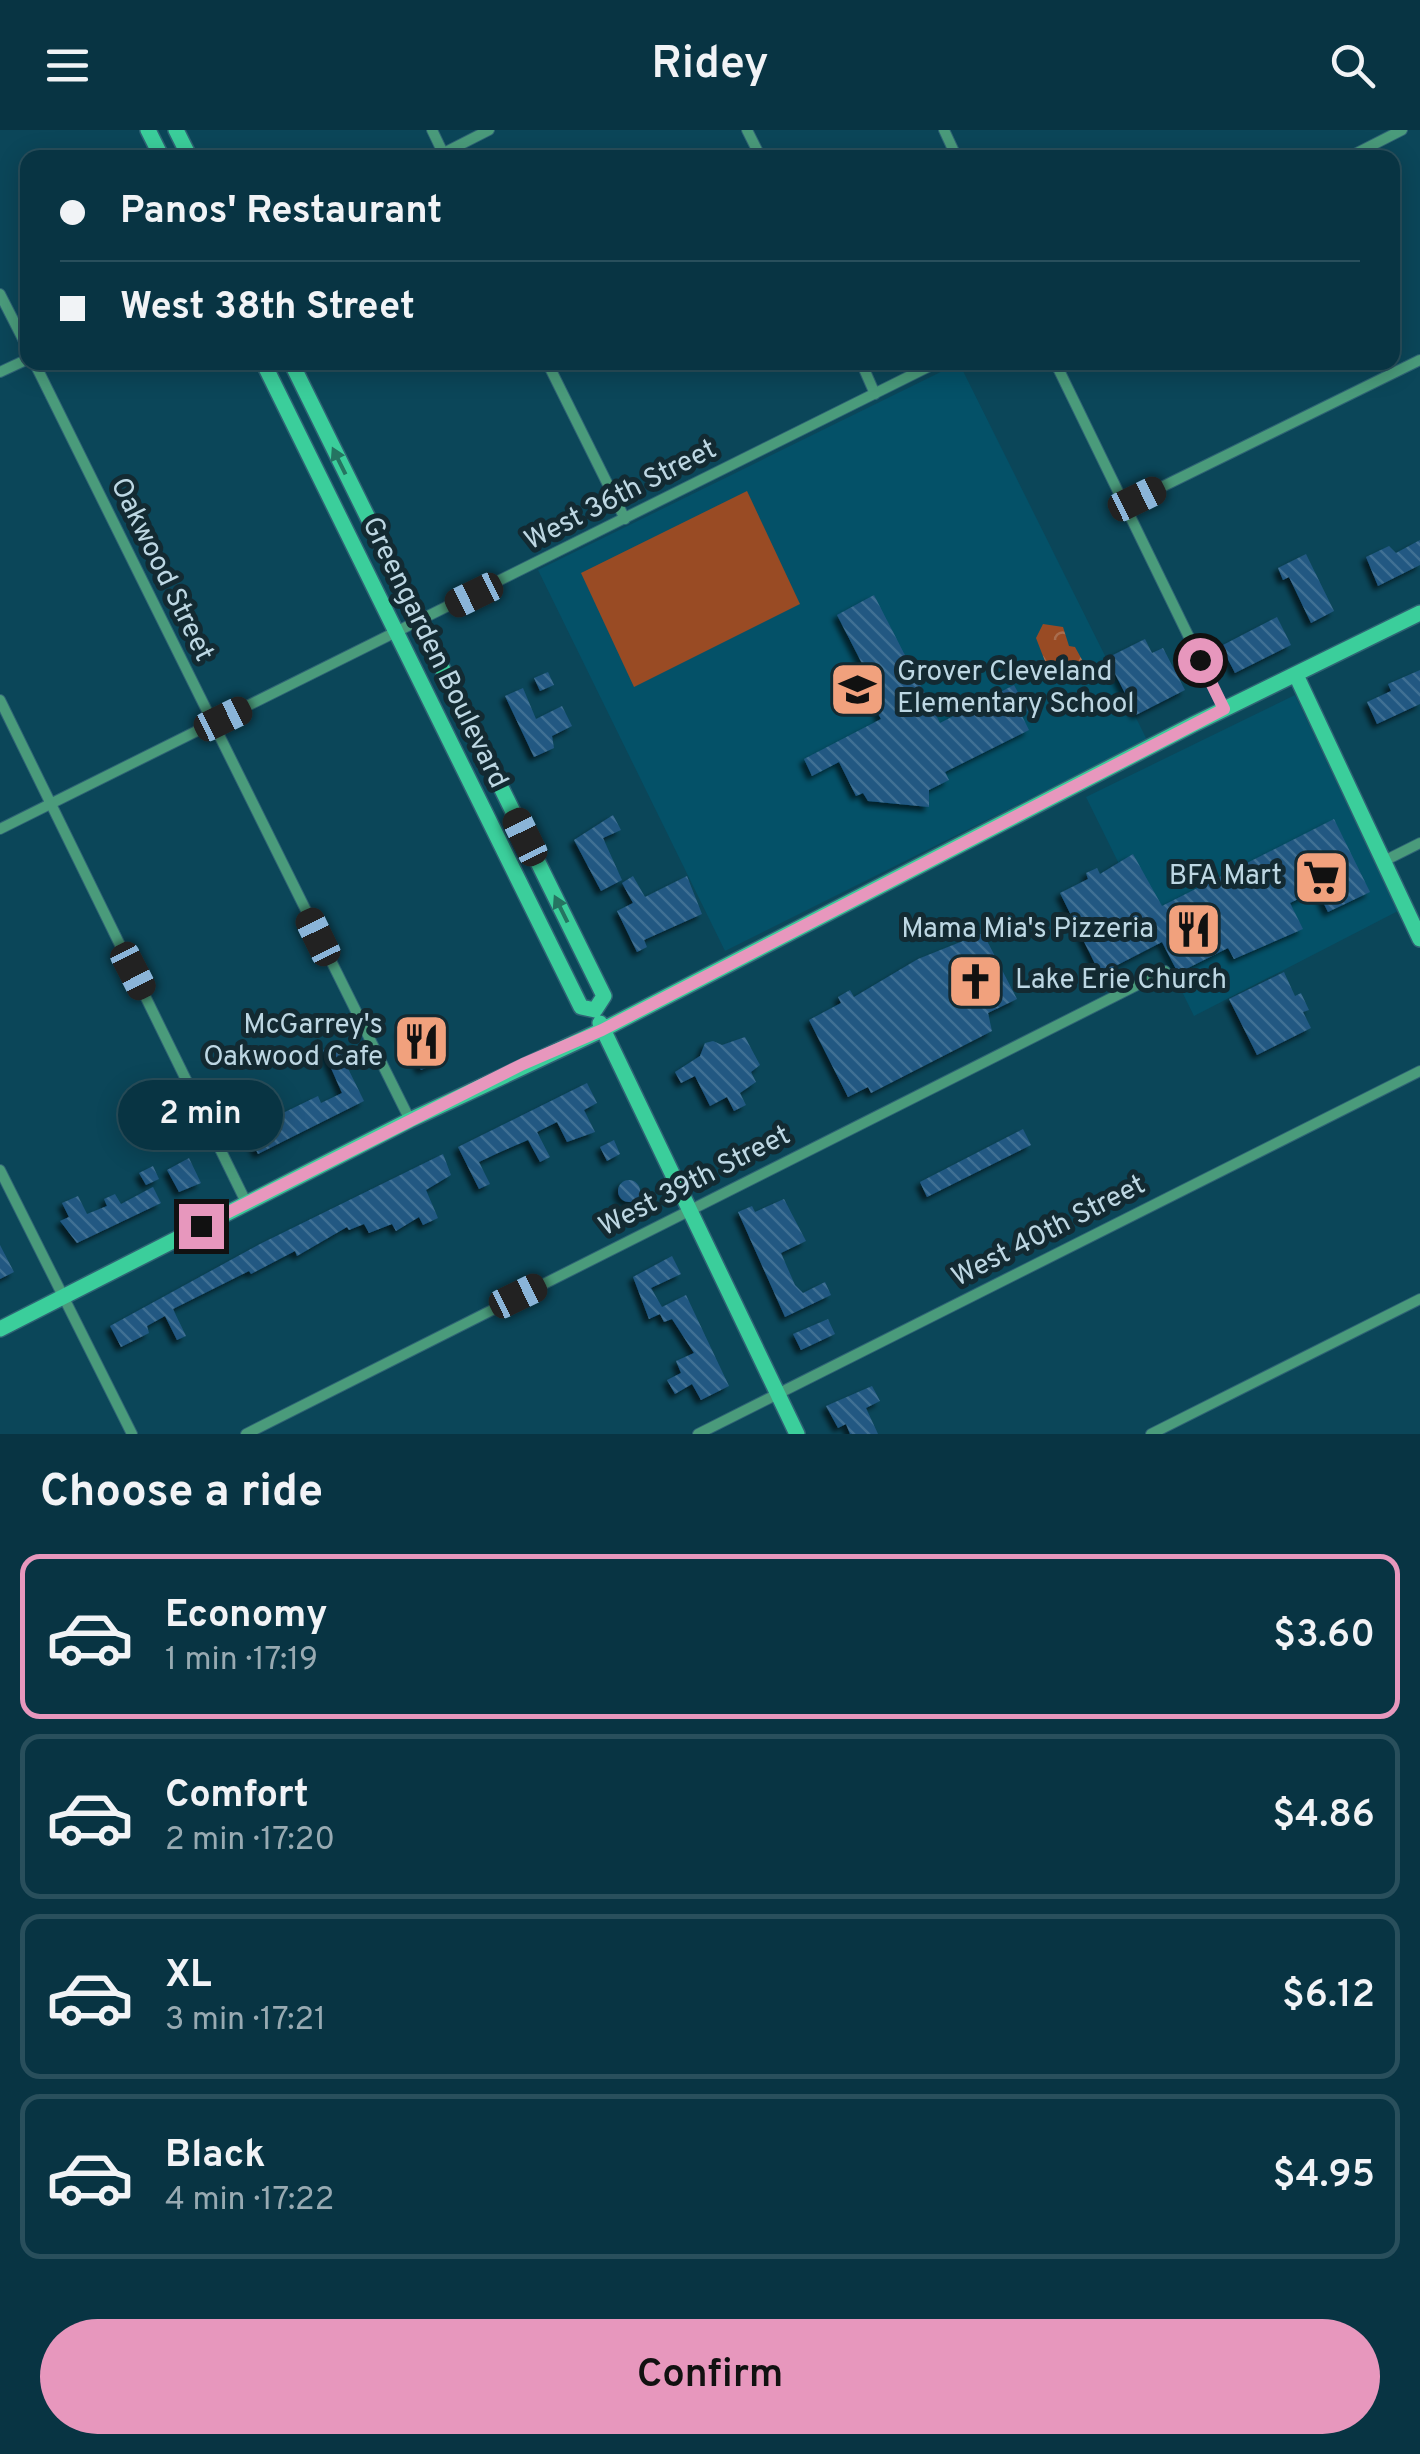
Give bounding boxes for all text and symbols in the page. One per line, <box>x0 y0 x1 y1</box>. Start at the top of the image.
text: Ridey <box>651 37 769 94</box>
icon: menu <box>40 38 95 93</box>
icon: search <box>1325 38 1380 93</box>
text: Panos' Restaurant <box>120 188 442 237</box>
text: West 38th Street <box>120 284 415 333</box>
street label: West 36th Street <box>519 432 723 560</box>
one-way arrow <box>331 446 348 475</box>
street label: Oakwood Street <box>101 472 221 668</box>
car <box>1103 472 1171 526</box>
street label: Greengarden Boulevard <box>353 511 515 795</box>
car <box>440 568 508 622</box>
route start <box>1178 638 1223 683</box>
place label: Grover Cleveland Elementary School <box>897 655 1135 723</box>
school or university icon: Grover Cleveland Elementary School <box>828 659 888 719</box>
car <box>189 692 257 746</box>
car <box>498 803 552 871</box>
supermarket icon: BFA Mart <box>1291 847 1351 907</box>
place label: BFA Mart <box>1169 859 1282 895</box>
one-way arrow <box>553 894 570 923</box>
restaurant icon: Mama Mia's Pizzeria <box>1163 900 1223 960</box>
car <box>291 903 345 971</box>
place label: Mama Mia's Pizzeria <box>901 912 1154 948</box>
car <box>106 937 160 1005</box>
church icon: Lake Erie Church <box>946 951 1006 1011</box>
place label: Lake Erie Church <box>1015 963 1227 999</box>
place label: McGarrey's Oakwood Cafe <box>203 1008 383 1076</box>
restaurant icon: McGarrey's Oakwood Cafe <box>392 1012 452 1072</box>
callout: 2 min <box>119 1081 284 1151</box>
text: 2 min <box>159 1095 242 1135</box>
street label: West 39th Street <box>593 1118 797 1246</box>
street label: West 40th Street <box>946 1168 1152 1296</box>
route end <box>179 1204 224 1249</box>
car <box>484 1269 552 1323</box>
text: Choose a ride <box>40 1465 323 1522</box>
icon: car <box>45 1592 135 1682</box>
text: Economy <box>165 1592 327 1641</box>
text: $3.60 <box>1273 1612 1375 1661</box>
text: 1 min · 17:19 <box>165 1641 318 1681</box>
icon: car <box>45 1772 135 1862</box>
text: Comfort <box>165 1772 309 1821</box>
text: $4.86 <box>1272 1792 1375 1841</box>
text: 2 min · 17:20 <box>165 1821 335 1861</box>
icon: car <box>45 1952 135 2042</box>
text: XL <box>165 1952 212 2001</box>
text: $6.12 <box>1282 1972 1375 2021</box>
text: 3 min · 17:21 <box>165 2001 326 2041</box>
icon: car <box>45 2132 135 2222</box>
text: Black <box>165 2132 265 2181</box>
text: $4.95 <box>1273 2152 1375 2201</box>
text: 4 min · 17:22 <box>165 2181 334 2221</box>
button: Confirm <box>40 2319 1380 2434</box>

